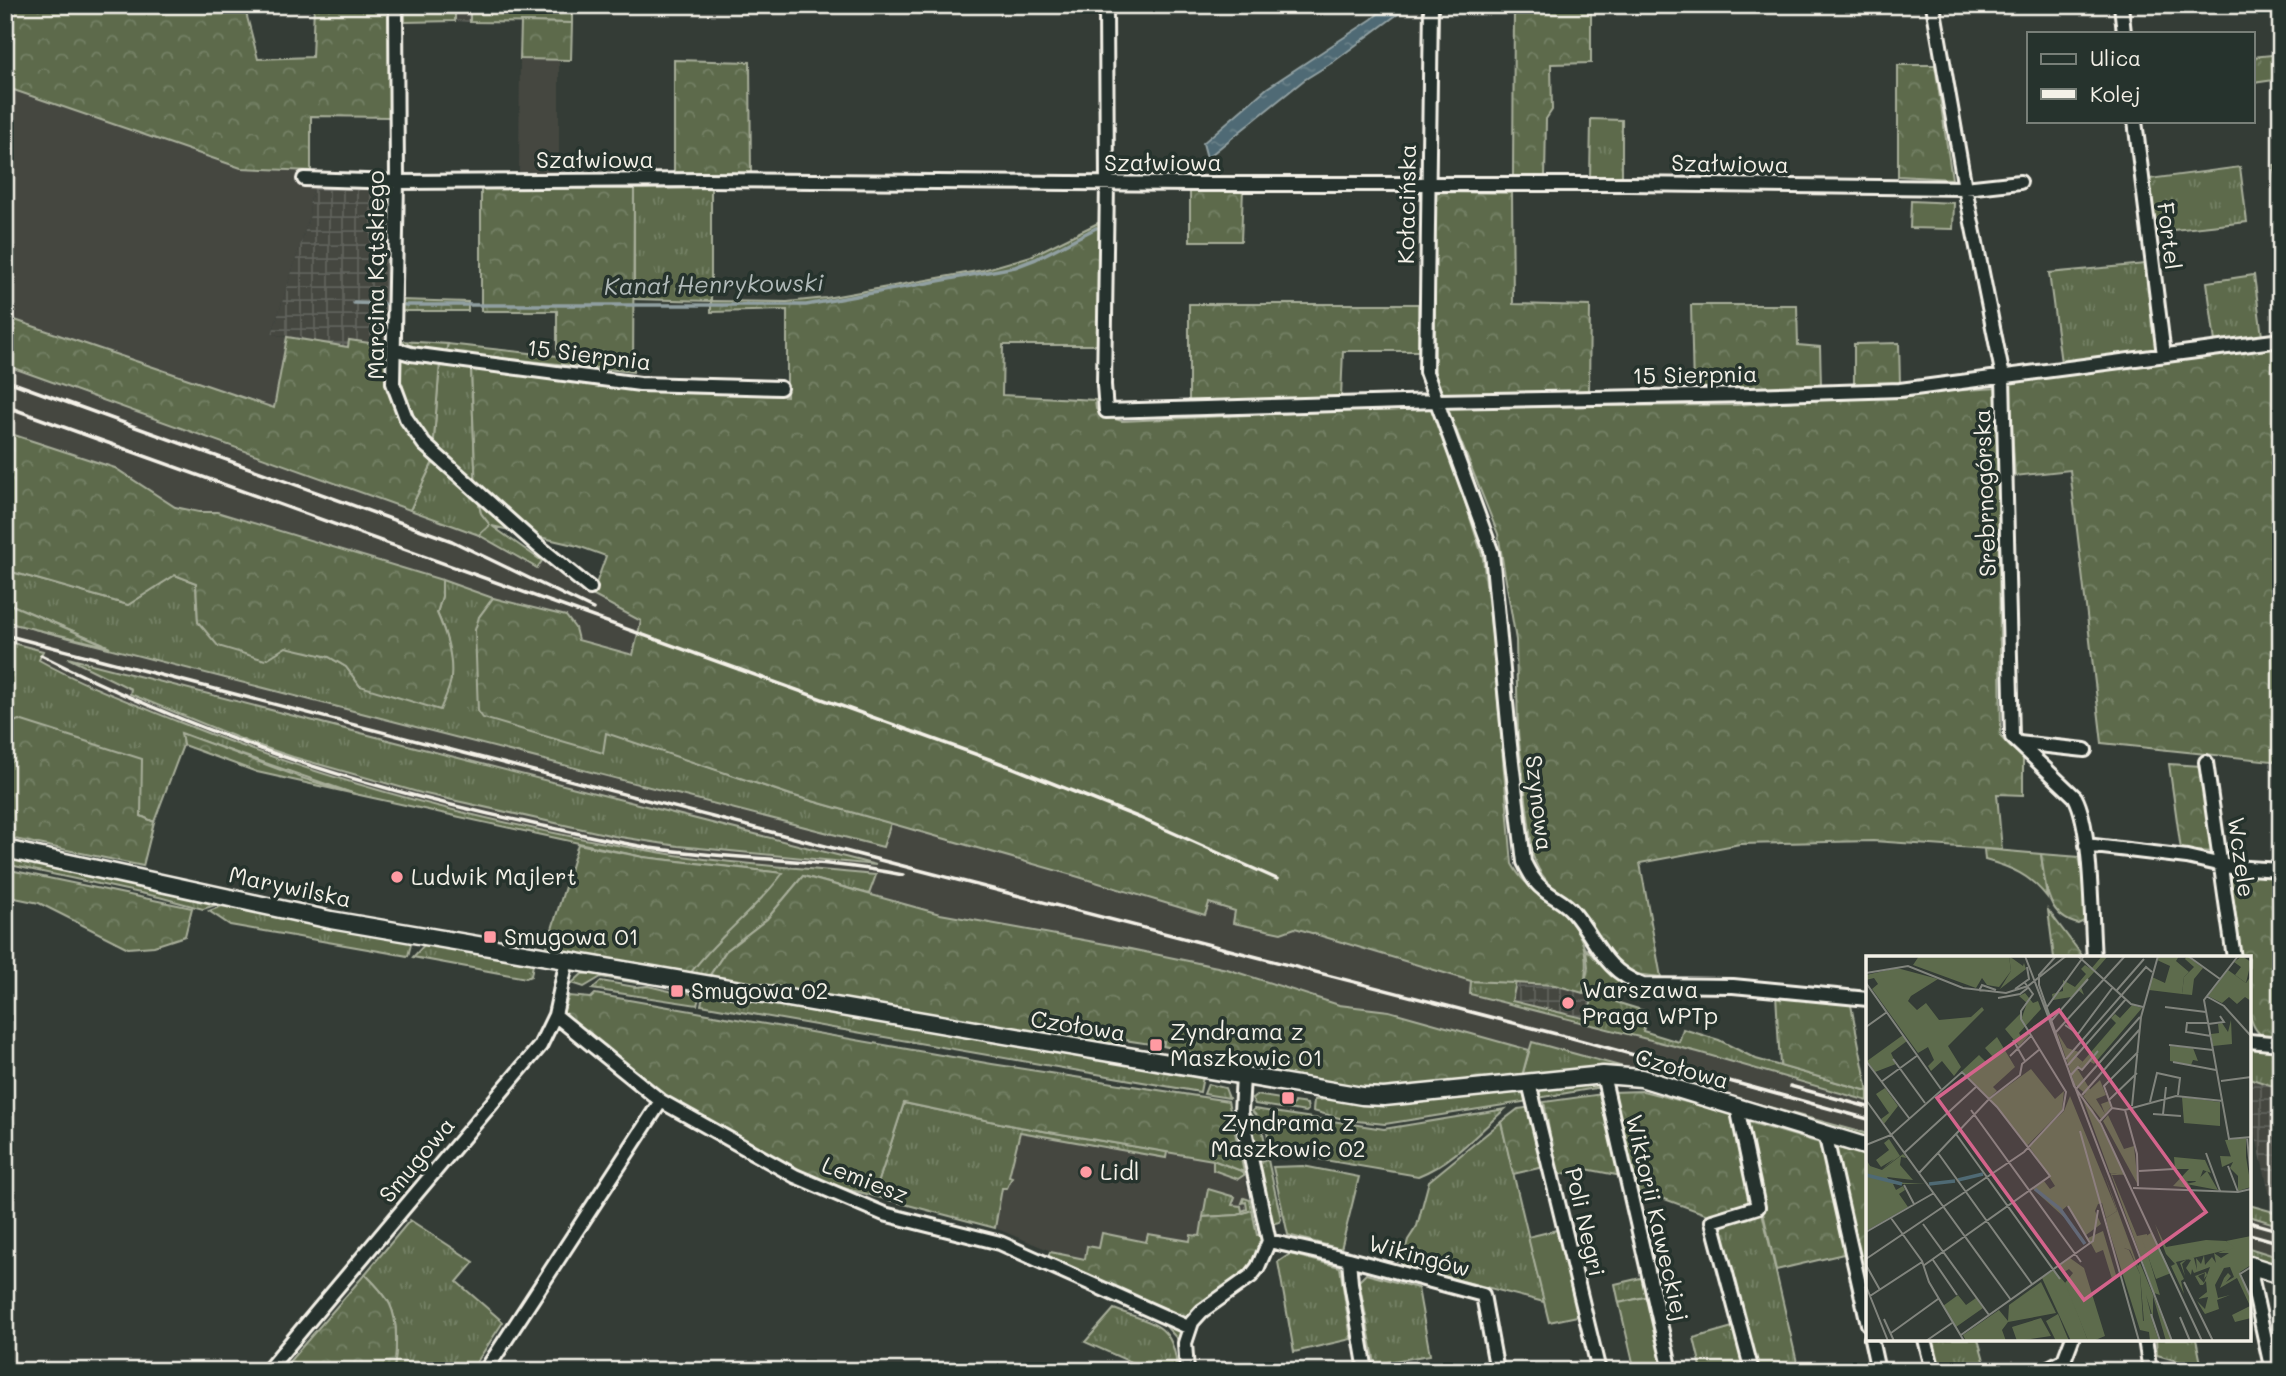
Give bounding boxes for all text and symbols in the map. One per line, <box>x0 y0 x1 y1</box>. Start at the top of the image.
legend <box>2027 32 2254 122</box>
text: Ulica <box>2090 44 2141 71</box>
text: Kolej <box>2090 80 2141 107</box>
street label: Szałwiowa <box>536 144 654 174</box>
street label: Kołacińska <box>1390 144 1422 264</box>
street label: Szałwiowa <box>1104 147 1222 177</box>
street label: Szałwiowa <box>1671 147 1789 179</box>
street label: Marcina Kątskiego <box>360 170 390 380</box>
street label: Fortel <box>2151 200 2189 272</box>
water label: Kanał Henrykowski <box>604 266 825 301</box>
street label: 15 Sierpnia <box>525 331 653 377</box>
street label: 15 Sierpnia <box>1632 358 1758 390</box>
street label: Srebrnogórska <box>1966 409 2002 577</box>
street label: Szynowa <box>1519 753 1561 853</box>
street label: Wczele <box>2222 815 2262 899</box>
street label: Marywilska <box>226 858 354 914</box>
place label: Ludwik Majlert <box>411 861 577 891</box>
marker: Ludwik Majlert <box>389 869 405 885</box>
place label: Smugowa 01 <box>504 921 639 951</box>
marker: Smugowa 01 <box>482 929 498 945</box>
inset map <box>1866 956 2251 1341</box>
place label: Warszawa Praga WPTp <box>1582 974 1718 1030</box>
place label: Smugowa 02 <box>691 975 828 1005</box>
marker: Smugowa 02 <box>669 983 685 999</box>
marker: Warszawa Praga WPTp <box>1560 995 1576 1011</box>
street label: Czołowa <box>1028 1003 1128 1047</box>
place label: Zyndrama z Maszkowic 01 <box>1170 1016 1323 1072</box>
marker: Zyndrama z Maszkowic 01 <box>1148 1037 1164 1053</box>
street label: Czołowa <box>1632 1041 1732 1095</box>
marker: Zyndrama z Maszkowic 02 <box>1280 1090 1296 1106</box>
place label: Zyndrama z Maszkowic 02 <box>1210 1107 1366 1163</box>
street label: Smugowa <box>372 1110 461 1208</box>
street label: Wiktorii Kaweckiej <box>1620 1111 1696 1324</box>
street label: Lemiesz <box>818 1149 913 1209</box>
place label: Lidl <box>1100 1156 1140 1186</box>
marker: Lidl <box>1078 1164 1094 1180</box>
street label: Poli Negri <box>1559 1164 1613 1279</box>
street label: Wikingów <box>1365 1227 1473 1283</box>

